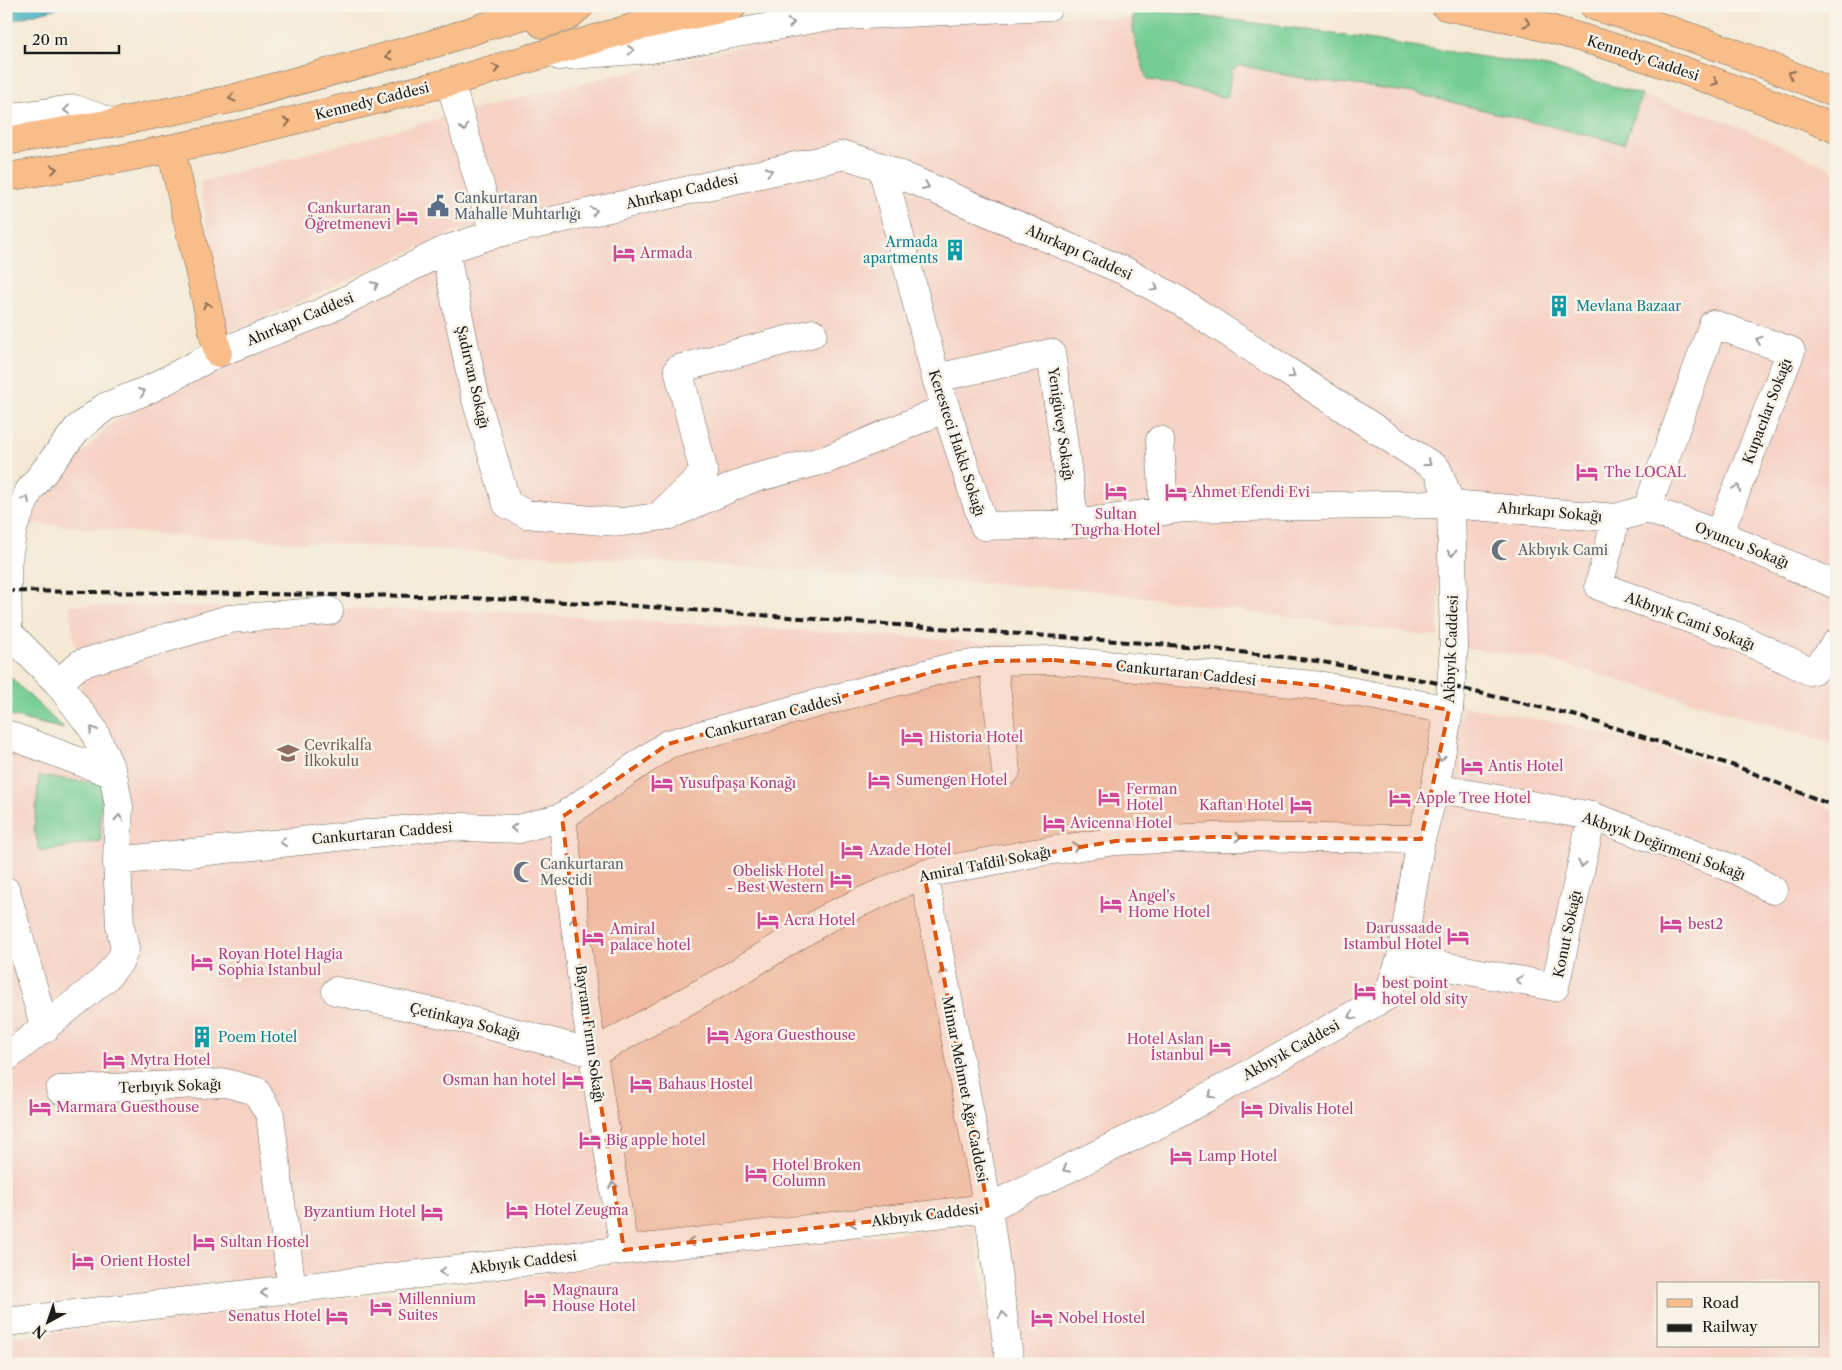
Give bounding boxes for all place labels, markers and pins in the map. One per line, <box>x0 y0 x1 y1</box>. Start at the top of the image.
place label: Cankurtaran Mahalle Muhtarlığı <box>454 189 581 223</box>
public building icon: Cankurtaran Mahalle Muhtarlığı <box>425 193 451 219</box>
place label: Cankurtaran Öğretmenevi <box>305 199 391 233</box>
hotel icon: Cankurtaran Öğretmenevi <box>394 203 420 229</box>
place label: Armada apartments <box>863 233 939 267</box>
building icon: Armada apartments <box>942 237 968 263</box>
hotel icon: Armada <box>611 240 637 266</box>
place label: Armada <box>639 244 693 262</box>
building icon: Mevlana Bazaar <box>1546 293 1572 319</box>
place label: Mevlana Bazaar <box>1576 297 1681 315</box>
hotel icon: The LOCAL <box>1574 459 1600 485</box>
place label: The LOCAL <box>1604 463 1686 481</box>
hotel icon: Sultan Tugrha Hotel <box>1103 478 1129 504</box>
hotel icon: Ahmet Efendi Evi <box>1163 479 1189 505</box>
place label: Ahmet Efendi Evi <box>1191 483 1310 501</box>
place label: Sultan Tugrha Hotel <box>1072 505 1160 539</box>
mosque icon: Akbıyık Cami <box>1489 537 1515 563</box>
place label: Akbıyık Cami <box>1517 541 1608 559</box>
hotel icon: Historia Hotel <box>899 724 925 750</box>
place label: Historia Hotel <box>929 728 1023 746</box>
place label: Çevrikalfa İlkokulu <box>304 736 372 770</box>
school or university icon: Çevrikalfa İlkokulu <box>275 740 301 766</box>
hotel icon: Antis Hotel <box>1459 753 1485 779</box>
place label: Antis Hotel <box>1487 757 1563 775</box>
hotel icon: Sumengen Hotel <box>866 767 892 793</box>
hotel icon: Yusufpaşa Konağı <box>649 770 675 796</box>
place label: Sumengen Hotel <box>896 771 1008 789</box>
place label: Yusufpaşa Konağı <box>678 774 796 792</box>
place label: Ferman Hotel <box>1126 780 1178 814</box>
hotel icon: Ferman Hotel <box>1096 784 1122 810</box>
hotel icon: Apple Tree Hotel <box>1387 785 1413 811</box>
place label: Apple Tree Hotel <box>1415 789 1531 807</box>
hotel icon: Kaftan Hotel <box>1288 792 1314 818</box>
place label: Kaftan Hotel <box>1199 796 1284 814</box>
hotel icon: Avicenna Hotel <box>1041 810 1067 836</box>
place label: Avicenna Hotel <box>1069 814 1172 832</box>
hotel icon: Azade Hotel <box>839 837 865 863</box>
place label: Azade Hotel <box>868 841 951 859</box>
place label: Cankurtaran Mescidi <box>540 855 624 889</box>
mosque icon: Cankurtaran Mescidi <box>511 859 537 885</box>
place label: Obelisk Hotel - Best Western <box>727 862 824 896</box>
hotel icon: Obelisk Hotel - Best Western <box>828 866 854 892</box>
place label: Angel's Home Hotel <box>1127 887 1210 921</box>
hotel icon: Angel's Home Hotel <box>1098 891 1124 917</box>
hotel icon: Acra Hotel <box>755 907 781 933</box>
place label: Acra Hotel <box>783 911 855 929</box>
hotel icon: best2 <box>1658 911 1684 937</box>
place label: best2 <box>1688 915 1723 933</box>
place label: Darussaade Istambul Hotel <box>1343 919 1442 953</box>
place label: Amiral palace hotel <box>609 920 691 954</box>
hotel icon: Darussaade Istambul Hotel <box>1445 923 1471 949</box>
hotel icon: Amiral palace hotel <box>580 924 606 950</box>
place label: Royan Hotel Hagia Sophia Istanbul <box>218 945 343 979</box>
hotel icon: Royan Hotel Hagia Sophia Istanbul <box>189 949 215 975</box>
place label: best point hotel old sity <box>1382 974 1468 1008</box>
hotel icon: best point hotel old sity <box>1352 978 1378 1004</box>
hotel icon: Agora Guesthouse <box>705 1022 731 1048</box>
building icon: Poem Hotel <box>189 1024 215 1050</box>
place label: Agora Guesthouse <box>733 1026 856 1044</box>
place label: Poem Hotel <box>218 1028 297 1046</box>
place label: Hotel Aslan İstanbul <box>1127 1030 1204 1064</box>
hotel icon: Hotel Aslan İstanbul <box>1207 1034 1233 1060</box>
hotel icon: Mytra Hotel <box>101 1047 127 1073</box>
place label: Mytra Hotel <box>130 1051 211 1069</box>
hotel icon: Osman han hotel <box>560 1067 586 1093</box>
place label: Osman han hotel <box>442 1071 556 1089</box>
hotel icon: Bahaus Hostel <box>628 1071 654 1097</box>
place label: Bahaus Hostel <box>658 1075 753 1093</box>
hotel icon: Marmara Guesthouse <box>27 1094 53 1120</box>
hotel icon: Divalis Hotel <box>1239 1096 1265 1122</box>
place label: Marmara Guesthouse <box>56 1098 199 1116</box>
place label: Divalis Hotel <box>1268 1100 1353 1118</box>
hotel icon: Big apple hotel <box>577 1127 603 1153</box>
place label: Big apple hotel <box>606 1131 706 1149</box>
hotel icon: Lamp Hotel <box>1168 1143 1194 1169</box>
place label: Lamp Hotel <box>1198 1147 1277 1165</box>
place label: Hotel Broken Column <box>772 1156 861 1190</box>
hotel icon: Hotel Broken Column <box>743 1160 769 1186</box>
hotel icon: Hotel Zeugma <box>504 1197 530 1223</box>
hotel icon: Byzantium Hotel <box>419 1199 445 1225</box>
place label: Hotel Zeugma <box>534 1201 629 1219</box>
place label: Byzantium Hotel <box>303 1203 416 1221</box>
hotel icon: Sultan Hostel <box>191 1229 217 1255</box>
place label: Sultan Hostel <box>220 1233 309 1251</box>
hotel icon: Orient Hostel <box>70 1248 96 1274</box>
place label: Orient Hostel <box>100 1252 190 1270</box>
place label: Magnaura House Hotel <box>552 1281 636 1315</box>
hotel icon: Magnaura House Hotel <box>522 1285 548 1311</box>
place label: Millennium Suites <box>398 1290 476 1324</box>
hotel icon: Millennium Suites <box>368 1294 394 1320</box>
hotel icon: Senatus Hotel <box>324 1303 350 1329</box>
hotel icon: Nobel Hostel <box>1029 1305 1055 1331</box>
place label: Senatus Hotel <box>228 1307 321 1325</box>
place label: Nobel Hostel <box>1058 1309 1145 1327</box>

